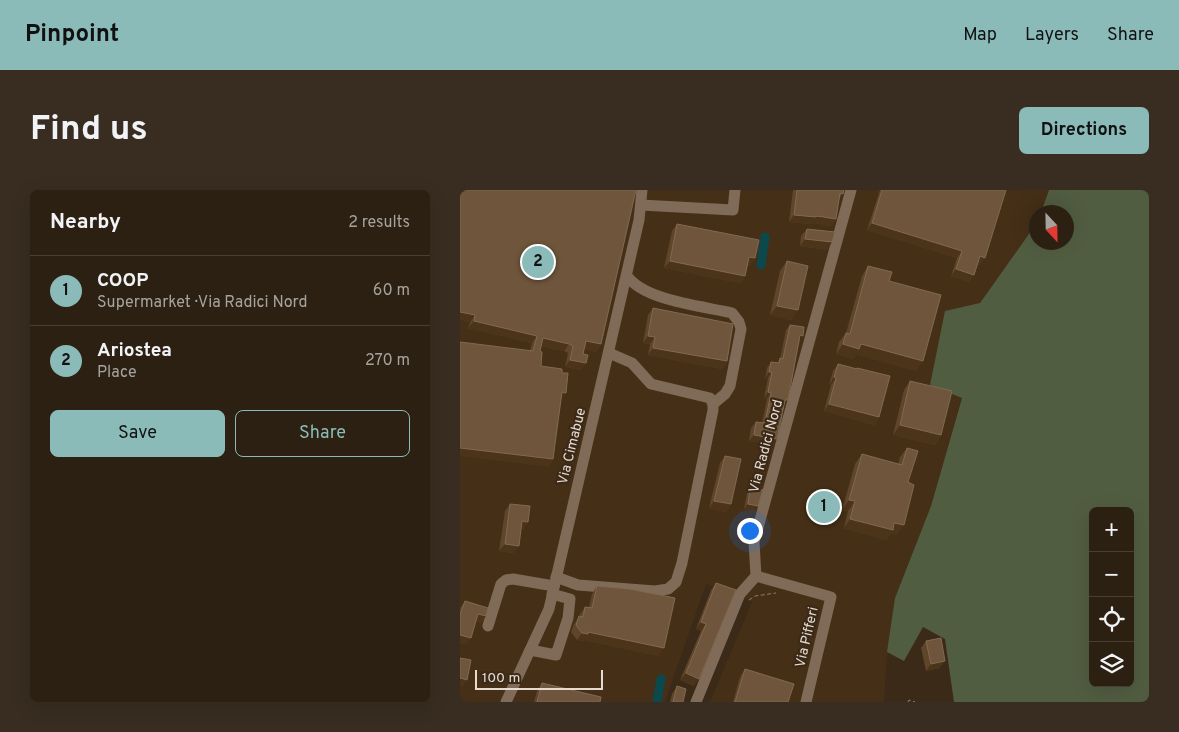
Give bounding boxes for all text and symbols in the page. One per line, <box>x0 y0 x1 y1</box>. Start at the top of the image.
text: Pinpoint <box>25 20 119 50</box>
text: Map <box>963 24 997 47</box>
text: Layers <box>1025 24 1079 47</box>
text: Share <box>1107 24 1154 47</box>
button: Directions <box>1019 107 1149 154</box>
text: Find us <box>30 108 148 152</box>
north arrow <box>1029 205 1074 250</box>
text: Nearby <box>50 209 121 236</box>
text: 2 results <box>348 213 410 233</box>
pin: 2 <box>522 243 554 281</box>
text: COOP <box>97 269 148 293</box>
text: 1 <box>63 281 69 301</box>
text: 60 m <box>373 281 410 301</box>
text: Supermarket · Via Radici Nord <box>97 293 307 313</box>
text: Ariostea <box>97 339 172 363</box>
text: 2 <box>61 351 71 371</box>
text: 270 m <box>365 351 410 371</box>
text: Place <box>97 363 137 383</box>
street label: Via Radici Nord <box>746 398 787 495</box>
street label: Via Cimabue <box>555 406 590 486</box>
button: Save <box>50 410 225 457</box>
button: Share <box>235 410 410 457</box>
pin: 1 <box>808 488 840 526</box>
map controls <box>1089 507 1134 687</box>
button: + <box>1089 507 1134 552</box>
your location <box>737 518 763 544</box>
button: − <box>1089 552 1134 597</box>
button: locate <box>1089 597 1134 642</box>
street label: Via Pifferi <box>792 605 823 669</box>
button: layers <box>1089 642 1134 687</box>
scale bar <box>475 667 602 690</box>
text: 100 m <box>482 670 520 687</box>

